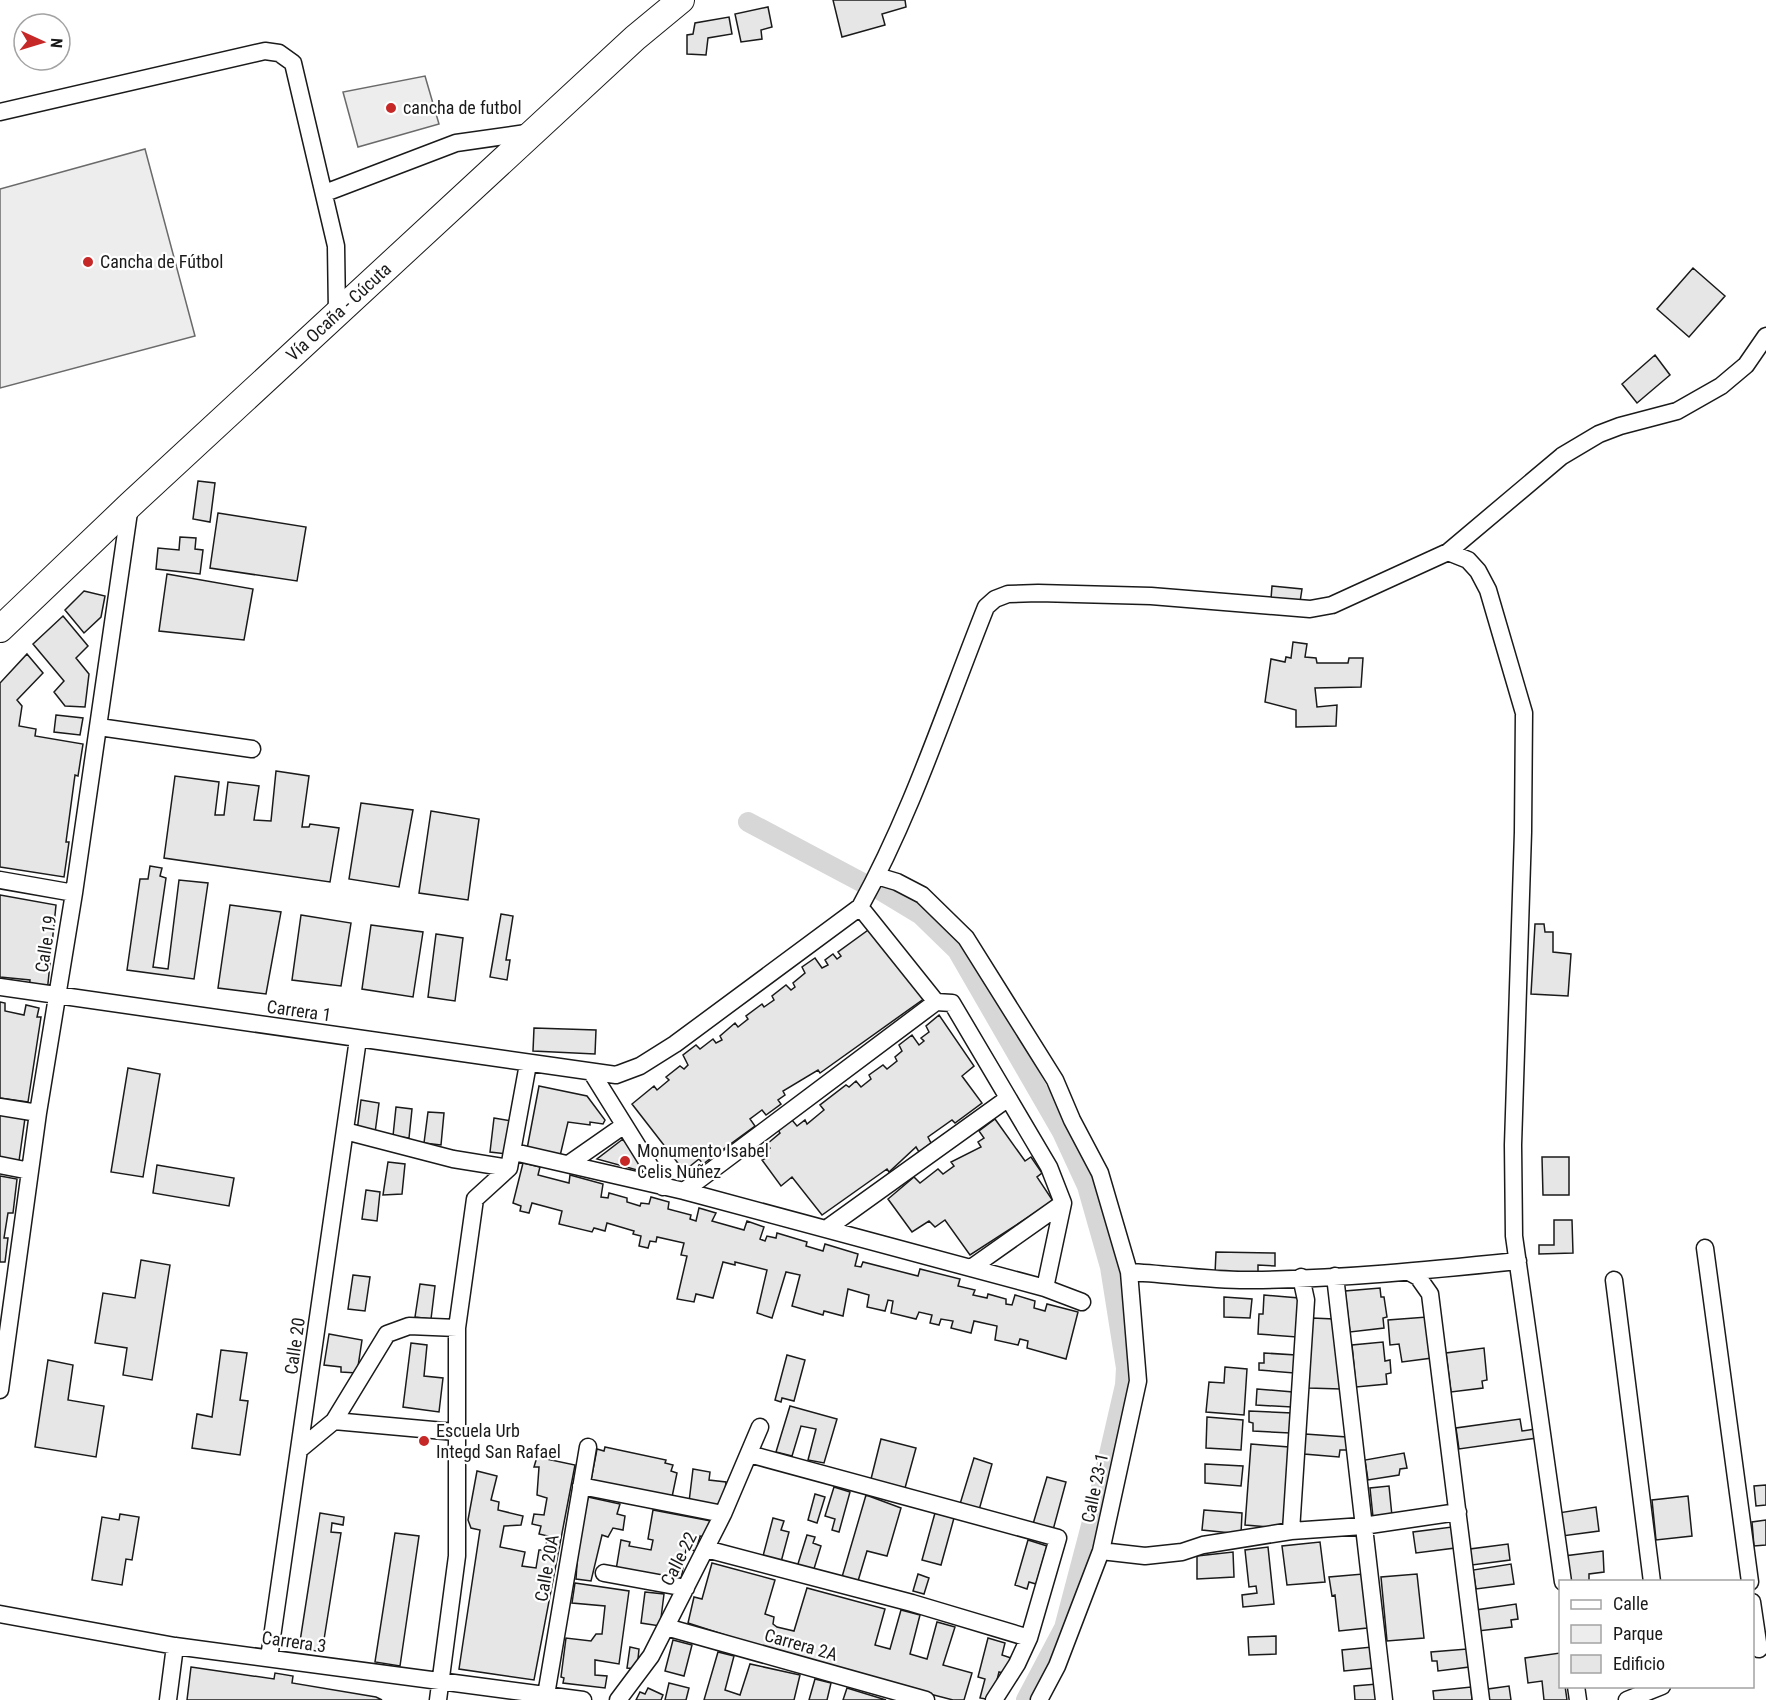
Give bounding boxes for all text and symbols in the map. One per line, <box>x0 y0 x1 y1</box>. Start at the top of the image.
north arrow <box>12 12 72 72</box>
text: N <box>47 37 66 49</box>
place label: cancha de futbol <box>403 97 522 118</box>
marker: cancha de futbol <box>384 101 398 115</box>
place label: Cancha de Fútbol <box>100 251 223 272</box>
marker: Cancha de Fútbol <box>81 255 95 269</box>
street label: Vía Ocaña - Cúcuta <box>282 258 395 365</box>
street label: Calle 19 <box>31 914 60 974</box>
street label: Carrera 1 <box>266 996 333 1025</box>
place label: Monumento Isabel Celis Nuñez <box>637 1140 769 1182</box>
marker: Monumento Isabel Celis Nuñez <box>618 1154 632 1168</box>
street label: Calle 20 <box>280 1316 309 1376</box>
place label: Escuela Urb Integd San Rafael <box>436 1420 561 1462</box>
marker: Escuela Urb Integd San Rafael <box>417 1434 431 1448</box>
street label: Calle 23-1 <box>1077 1451 1112 1525</box>
street label: Calle 22 <box>656 1528 701 1589</box>
street label: Calle 20A <box>530 1532 563 1603</box>
legend <box>1559 1580 1754 1688</box>
text: Calle <box>1613 1593 1649 1614</box>
text: Parque <box>1613 1623 1663 1644</box>
street label: Carrera 2A <box>762 1624 841 1665</box>
street label: Carrera 3 <box>261 1627 328 1656</box>
text: Edificio <box>1613 1653 1665 1674</box>

